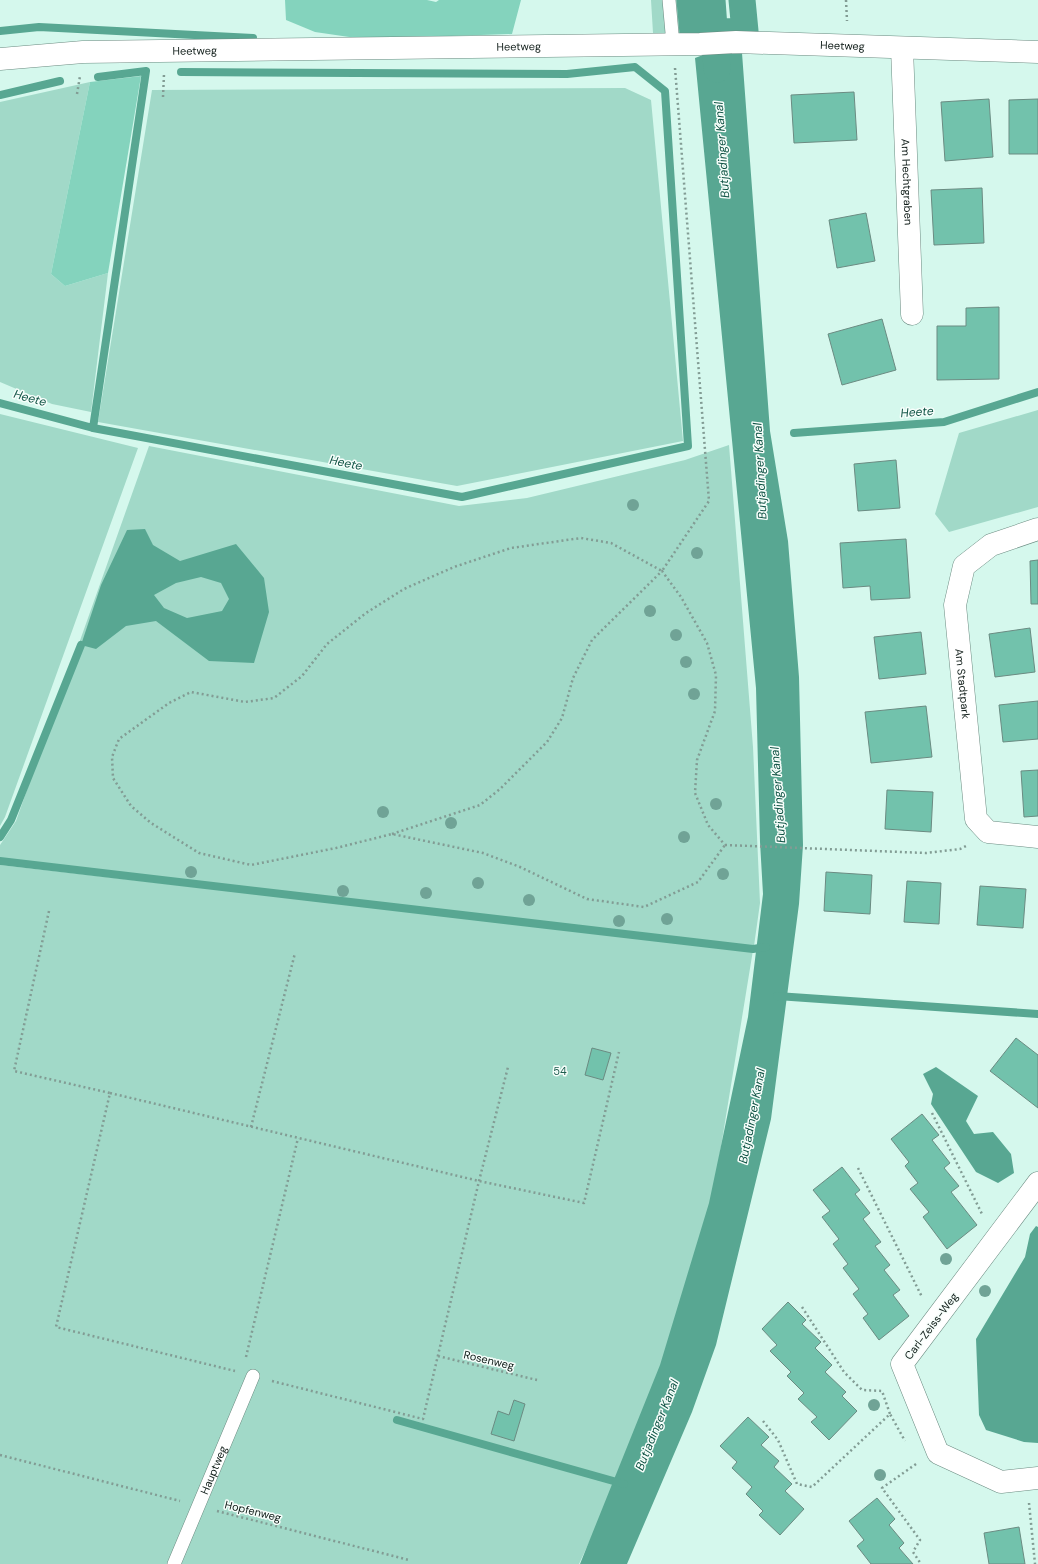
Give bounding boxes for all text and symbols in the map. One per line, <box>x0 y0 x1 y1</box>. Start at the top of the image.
street label: Heetweg <box>820 38 865 53</box>
street label: Heetweg <box>496 39 541 54</box>
street label: Heetweg <box>172 43 217 58</box>
water label: Butjadinger Kanal <box>711 101 733 199</box>
street label: Am Hechtgraben <box>898 138 916 225</box>
water label: Heete <box>12 386 48 410</box>
water label: Heete <box>900 403 934 421</box>
water label: Butjadinger Kanal <box>749 422 771 520</box>
water label: Heete <box>328 452 364 474</box>
street label: Am Stadtpark <box>952 648 973 720</box>
water label: Butjadinger Kanal <box>767 746 789 844</box>
park label: 54 <box>553 1064 567 1078</box>
water label: Butjadinger Kanal <box>735 1067 769 1165</box>
street label: Carl-Zeiss-Weg <box>901 1290 961 1362</box>
street label: Rosenweg <box>462 1347 516 1373</box>
water label: Butjadinger Kanal <box>632 1377 683 1473</box>
street label: Hauptweg <box>197 1444 230 1496</box>
street label: Hopfenweg <box>223 1497 283 1525</box>

